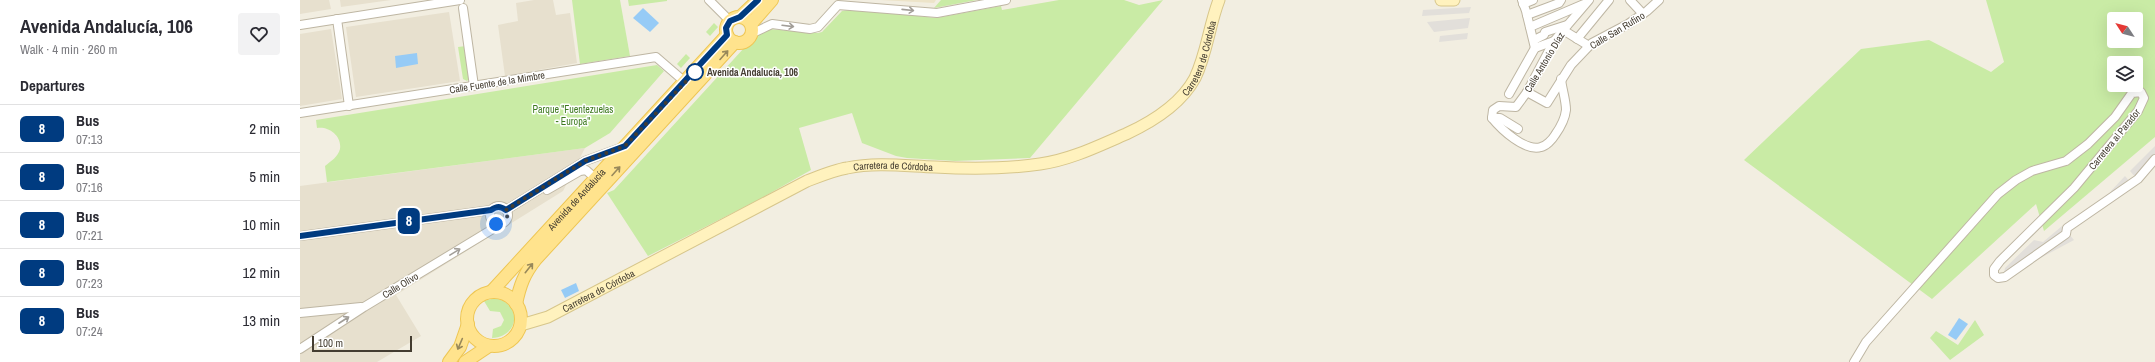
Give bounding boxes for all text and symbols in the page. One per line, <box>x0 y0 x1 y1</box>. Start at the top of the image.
one-way arrow <box>901 7 914 14</box>
street label: Calle San Rufino <box>1587 9 1648 52</box>
north arrow <box>2107 12 2143 48</box>
map controls <box>2107 12 2143 92</box>
text: Avenida Andalucía, 106 <box>20 13 193 39</box>
button: heart <box>238 13 280 55</box>
street label: Carretera de Córdoba <box>1179 19 1219 99</box>
one-way arrow <box>781 22 794 30</box>
street label: Calle Antonio Díaz <box>1521 30 1567 95</box>
text: Walk · 4 min · 260 m <box>20 41 117 58</box>
one-way arrow <box>719 50 728 60</box>
button: layers <box>2107 56 2143 92</box>
marker: Avenida Andalucía, 106 <box>686 63 704 81</box>
place label: Avenida Andalucía, 106 <box>707 66 798 79</box>
street label: Calle Fuente de la Mimbre <box>448 68 546 96</box>
text: Departures <box>20 75 85 96</box>
park label: Parque "Fuentezuelas - Europa" <box>533 103 613 128</box>
street label: Carretera al Parador <box>2086 106 2143 172</box>
text: Bus <box>76 110 99 131</box>
text: 2 min <box>249 118 280 139</box>
text: 8 <box>39 120 45 138</box>
text: 07:13 <box>76 131 103 148</box>
text: Bus <box>76 158 99 179</box>
street label: Carretera de Córdoba <box>852 159 934 174</box>
street label: Avenida de Andalucía <box>544 165 609 234</box>
text: 5 min <box>249 166 280 187</box>
one-way arrow <box>612 166 621 176</box>
text: 8 <box>39 168 45 186</box>
text: 07:16 <box>76 179 103 196</box>
text: Bus <box>76 206 99 227</box>
line badge: 8 <box>396 208 422 234</box>
text: 8 <box>406 212 412 230</box>
text: 10 min <box>242 214 280 235</box>
your location <box>486 214 506 234</box>
text: 8 <box>39 216 45 234</box>
text: 07:21 <box>76 227 103 244</box>
one-way arrow <box>449 247 461 255</box>
text: Bus <box>76 254 99 275</box>
text: 12 min <box>242 262 280 283</box>
one-way arrow <box>525 262 534 273</box>
text: 8 <box>39 264 45 282</box>
street label: Carretera de Córdoba <box>560 267 637 315</box>
street label: Calle Olivo <box>380 269 421 301</box>
text: 07:23 <box>76 275 103 292</box>
text: Bus <box>76 302 99 323</box>
text: 13 min <box>242 310 280 331</box>
text: 8 <box>39 312 45 330</box>
one-way arrow <box>339 316 350 324</box>
text: 07:24 <box>76 323 103 340</box>
scale bar <box>312 334 412 353</box>
text: 100 m <box>318 336 343 350</box>
one-way arrow <box>456 338 464 350</box>

